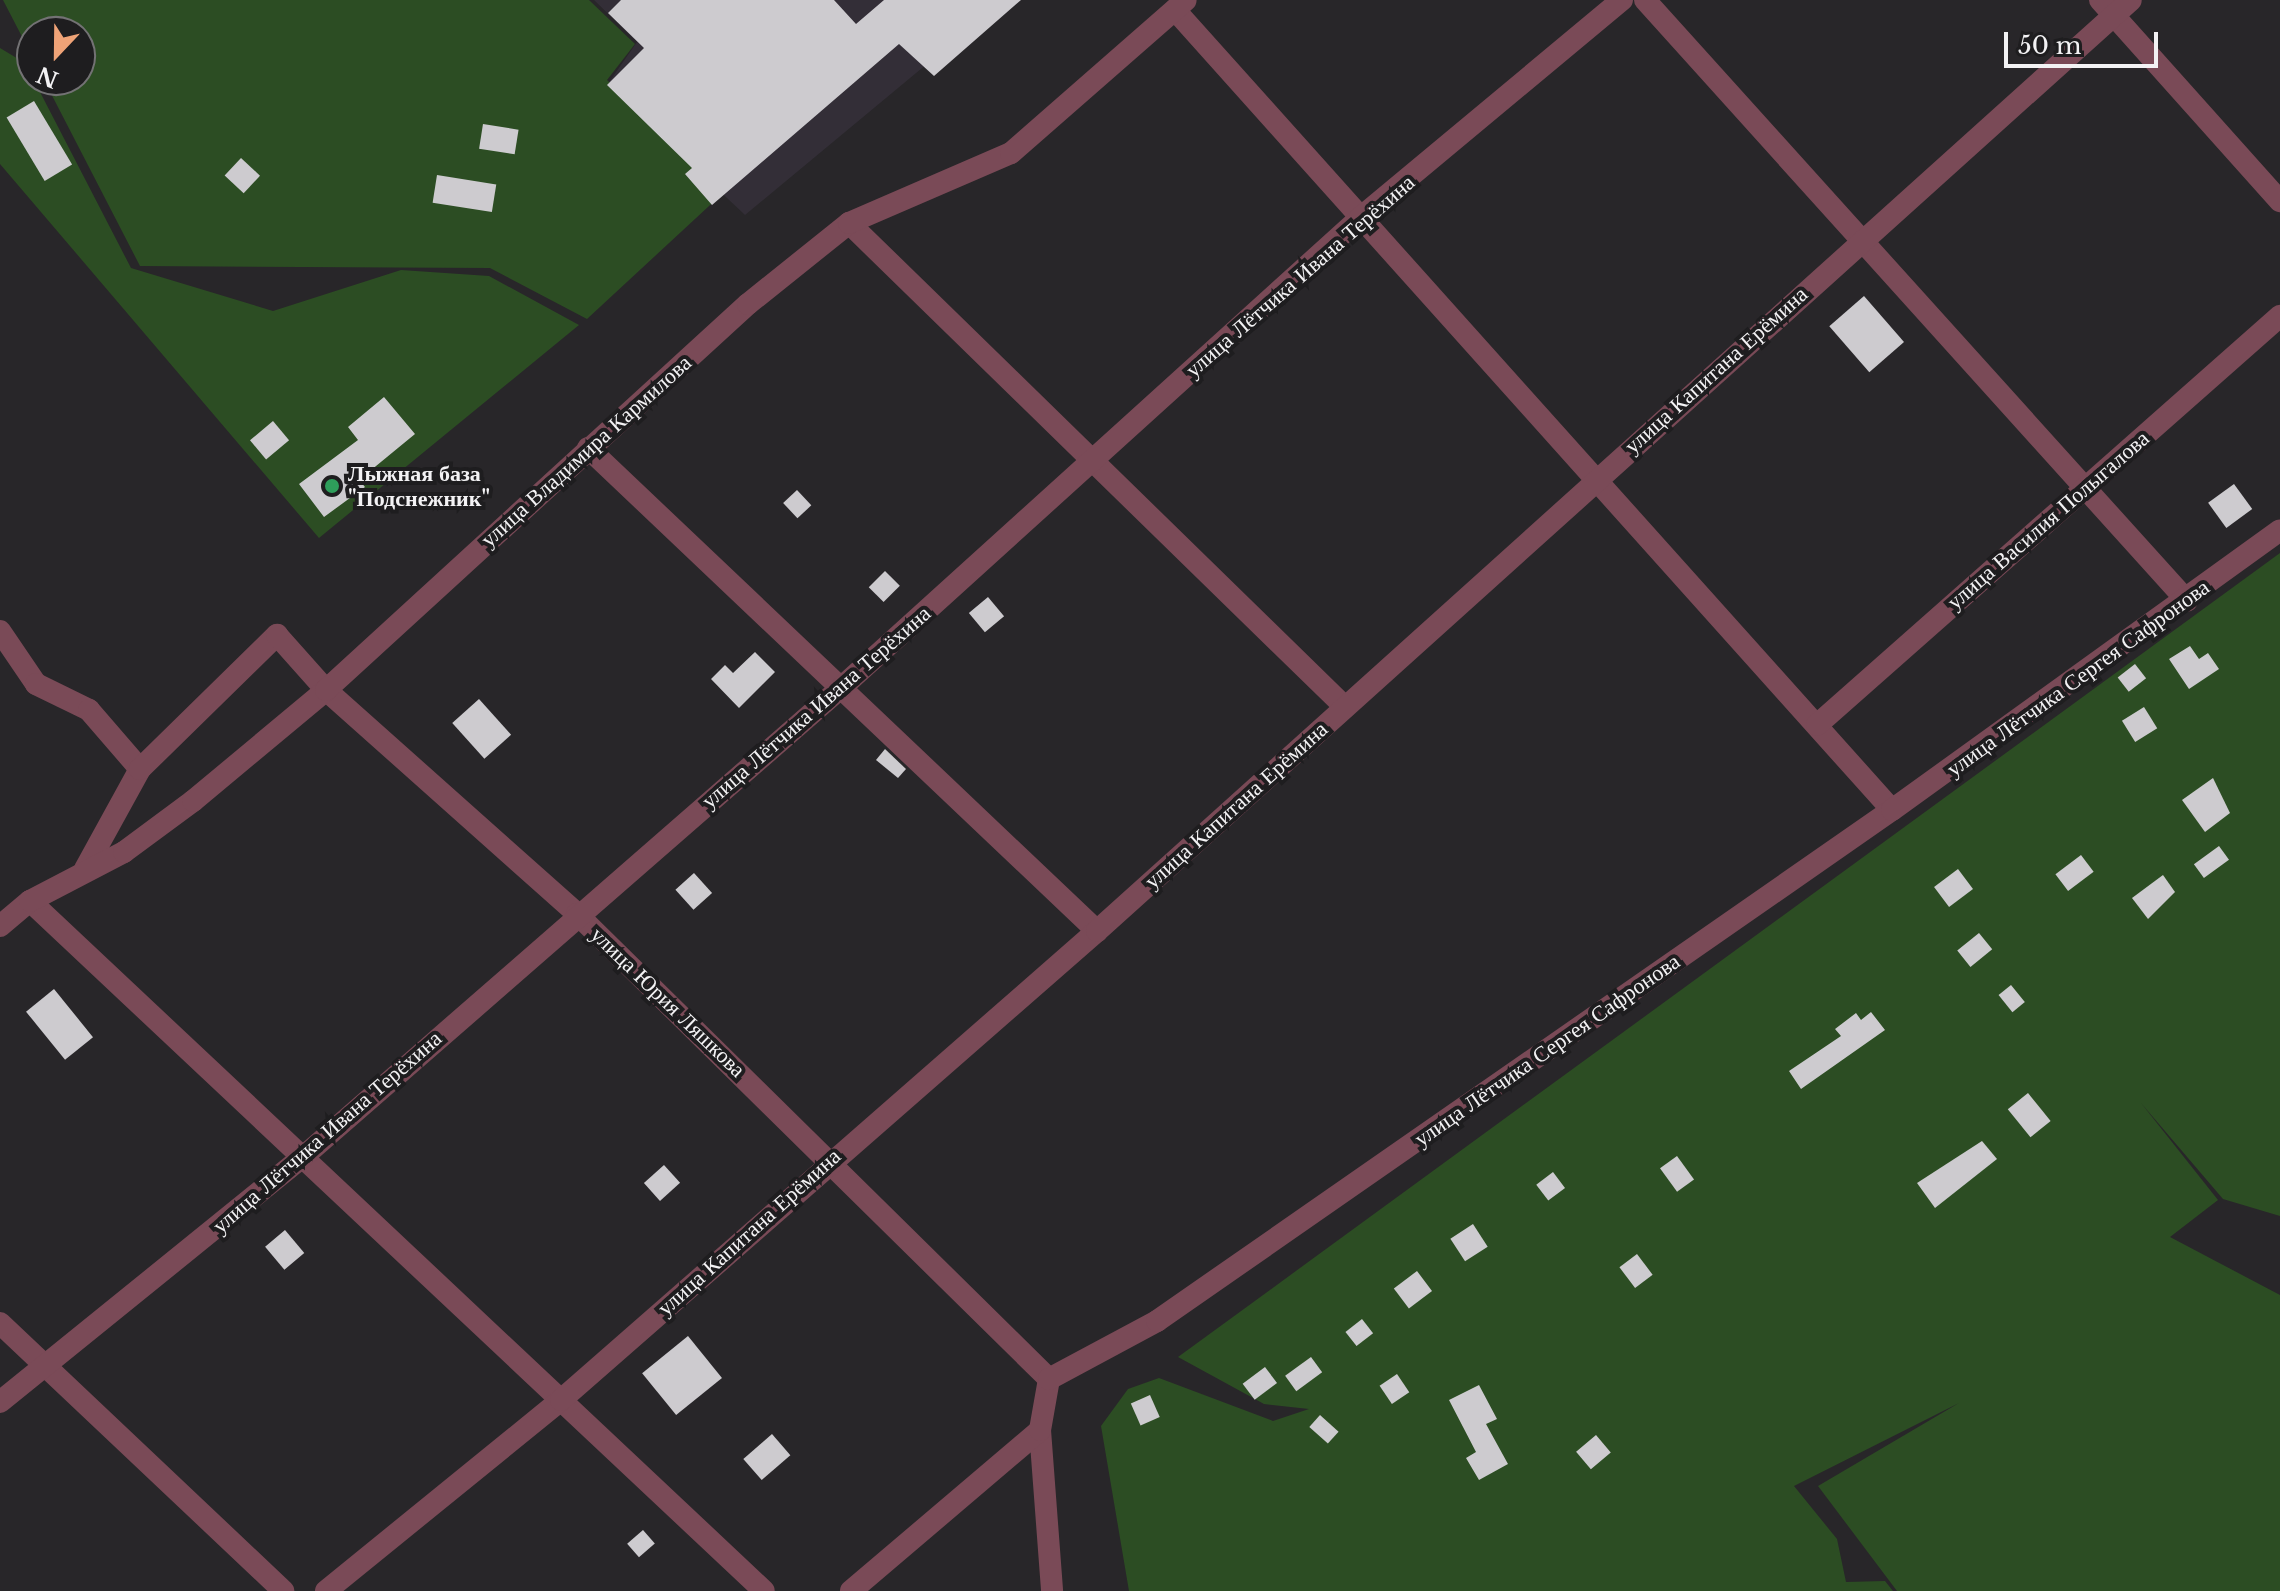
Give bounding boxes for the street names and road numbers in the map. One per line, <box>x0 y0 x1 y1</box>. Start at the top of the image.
street label: улица Лётчика Ивана Терёхина <box>1180 169 1420 383</box>
street label: улица Капитана Ерёмина <box>1619 281 1813 459</box>
street label: улица Владимира Кармилова <box>475 349 697 553</box>
street label: улица Василия Полыгалова <box>1942 425 2154 615</box>
street label: улица Лётчика Сергея Сафронова <box>1942 574 2214 782</box>
street label: улица Лётчика Ивана Терёхина <box>696 600 936 814</box>
street label: улица Капитана Ерёмина <box>1139 716 1333 894</box>
street label: улица Юрия Ляшкова <box>585 921 751 1083</box>
street label: улица Лётчика Сергея Сафронова <box>1409 948 1685 1152</box>
street label: улица Лётчика Ивана Терёхина <box>207 1025 447 1239</box>
street label: улица Капитана Ерёмина <box>652 1143 846 1321</box>

